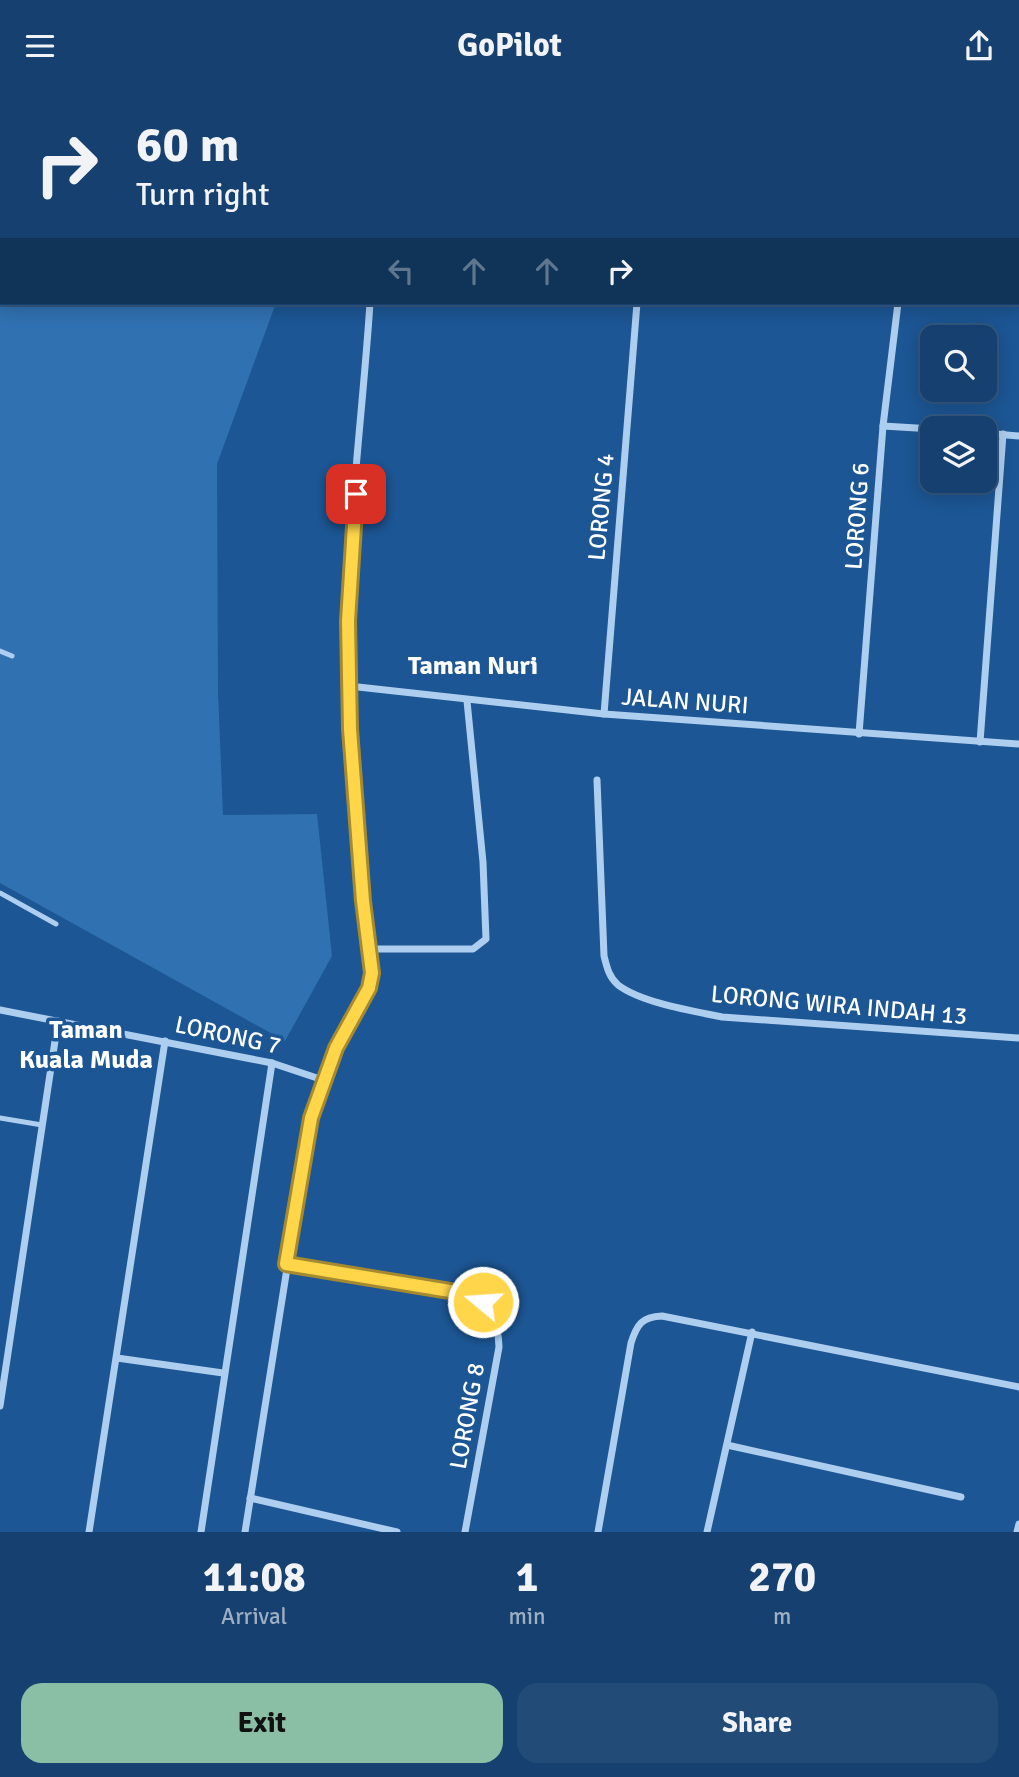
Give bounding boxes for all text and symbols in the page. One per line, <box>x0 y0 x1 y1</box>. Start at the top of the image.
text: GoPilot <box>457 26 562 65</box>
icon: menu <box>21 27 59 65</box>
icon: share <box>960 27 998 65</box>
text: 60 m <box>136 115 239 175</box>
icon: right <box>21 119 112 210</box>
text: Turn right <box>136 175 269 214</box>
icon: left <box>382 252 420 290</box>
icon: ahead <box>455 252 493 290</box>
icon: ahead <box>528 252 566 290</box>
icon: right <box>601 252 639 290</box>
map controls <box>920 325 997 493</box>
button: search <box>920 325 997 402</box>
button: layers <box>920 416 997 493</box>
street label: LORONG 4 <box>581 452 621 562</box>
street label: LORONG 6 <box>838 461 876 571</box>
pin <box>326 464 386 524</box>
icon: arrive <box>337 475 375 513</box>
district label: Taman Nuri <box>408 650 538 682</box>
street label: JALAN NURI <box>620 682 750 720</box>
street label: LORONG WIRA INDAH 13 <box>710 979 968 1031</box>
street label: LORONG 7 <box>172 1009 284 1061</box>
district label: Taman Kuala Muda <box>19 1014 153 1076</box>
position arrow <box>446 1265 520 1339</box>
street label: LORONG 8 <box>443 1360 491 1472</box>
text: 11:08 <box>203 1552 306 1603</box>
text: 1 <box>516 1552 538 1603</box>
text: 270 <box>748 1552 816 1603</box>
text: Arrival <box>221 1602 287 1631</box>
text: min <box>508 1602 546 1631</box>
text: m <box>773 1602 791 1631</box>
button: Exit <box>21 1683 503 1763</box>
button: Share <box>517 1683 998 1763</box>

